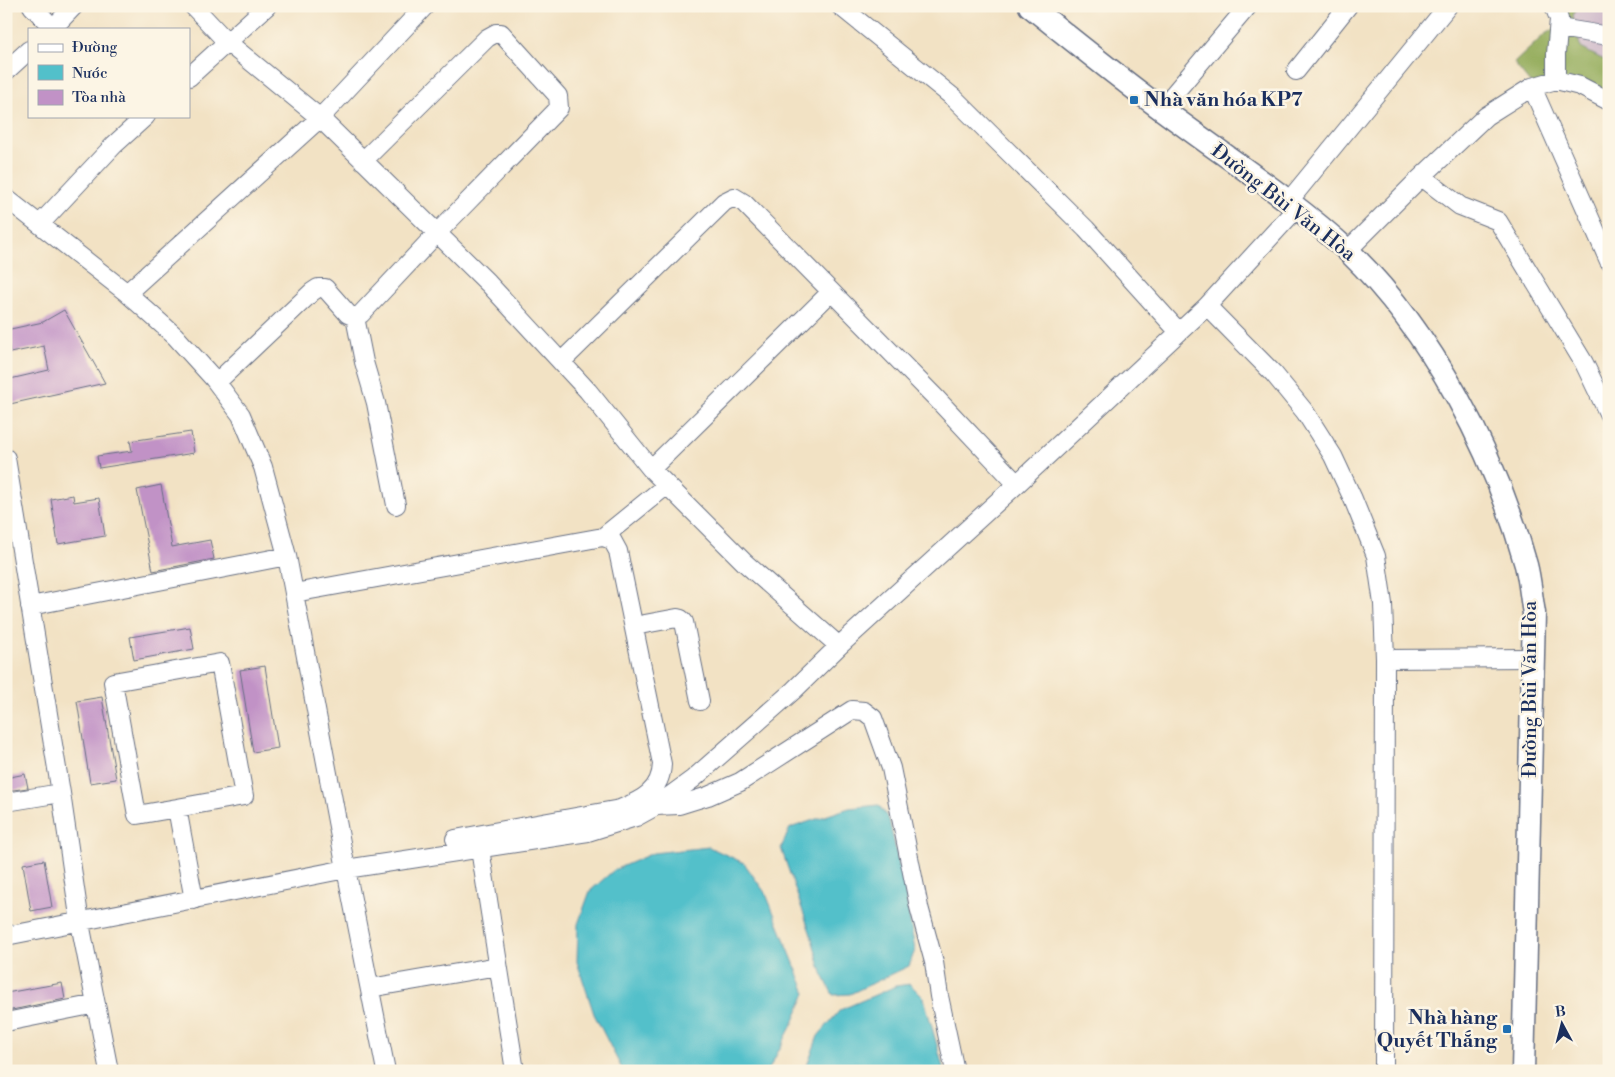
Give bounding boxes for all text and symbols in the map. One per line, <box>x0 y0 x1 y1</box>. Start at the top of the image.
legend <box>28 28 190 118</box>
text: Đường <box>72 38 118 57</box>
text: Nước <box>72 64 108 83</box>
text: Tòa nhà <box>72 88 126 107</box>
place label: Nhà văn hóa KP7 <box>1144 88 1303 113</box>
marker: Nhà văn hóa KP7 <box>1128 94 1140 106</box>
street label: Đường Bùi Văn Hòa <box>1206 139 1361 268</box>
street label: Đường Bùi Văn Hòa <box>1518 600 1543 777</box>
north arrow <box>1538 1000 1588 1050</box>
text: B <box>1554 1003 1567 1022</box>
place label: Nhà hàng Quyết Thắng <box>1377 1006 1498 1054</box>
marker: Nhà hàng Quyết Thắng <box>1501 1023 1513 1035</box>

